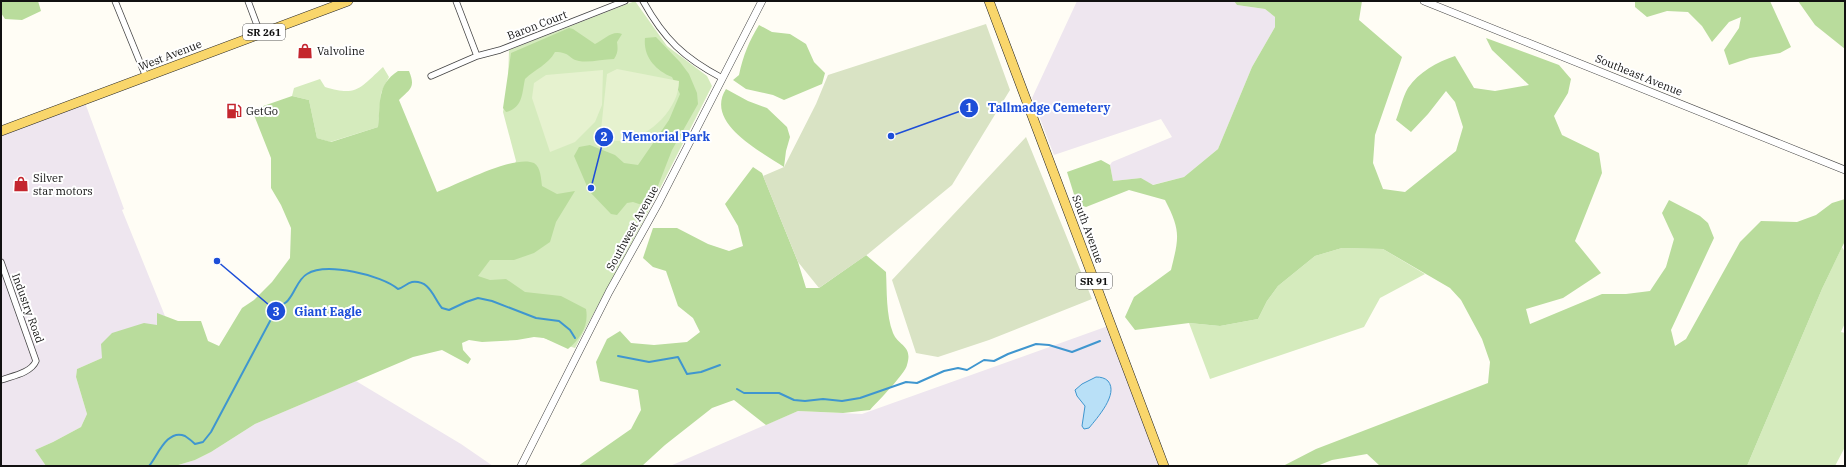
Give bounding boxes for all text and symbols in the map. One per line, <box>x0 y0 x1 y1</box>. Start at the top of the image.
street label: Baron Court <box>505 7 569 43</box>
road number: SR 261 <box>243 24 285 40</box>
street label: West Avenue <box>136 37 204 73</box>
shop icon: Valvoline <box>296 42 314 60</box>
place label: Valvoline <box>317 44 365 58</box>
street label: Southeast Avenue <box>1593 51 1685 99</box>
callout: Tallmadge Cemetery <box>959 96 1118 120</box>
text: 1 <box>965 100 973 115</box>
text: Tallmadge Cemetery <box>988 100 1110 115</box>
fuel station icon: GetGo <box>225 102 243 120</box>
place label: GetGo <box>246 104 278 118</box>
callout: Memorial Park <box>594 125 718 149</box>
text: 2 <box>600 129 608 144</box>
text: Memorial Park <box>622 129 710 144</box>
place label: Silver star motors <box>33 171 93 198</box>
shop icon: Silver star motors <box>12 175 30 193</box>
street label: Southwest Avenue <box>603 183 661 273</box>
street label: South Avenue <box>1069 193 1107 265</box>
street label: Industry Road <box>9 271 47 345</box>
road number: SR 91 <box>1076 273 1112 289</box>
callout: Giant Eagle <box>266 299 369 323</box>
text: 3 <box>272 304 280 319</box>
text: Giant Eagle <box>294 304 362 319</box>

